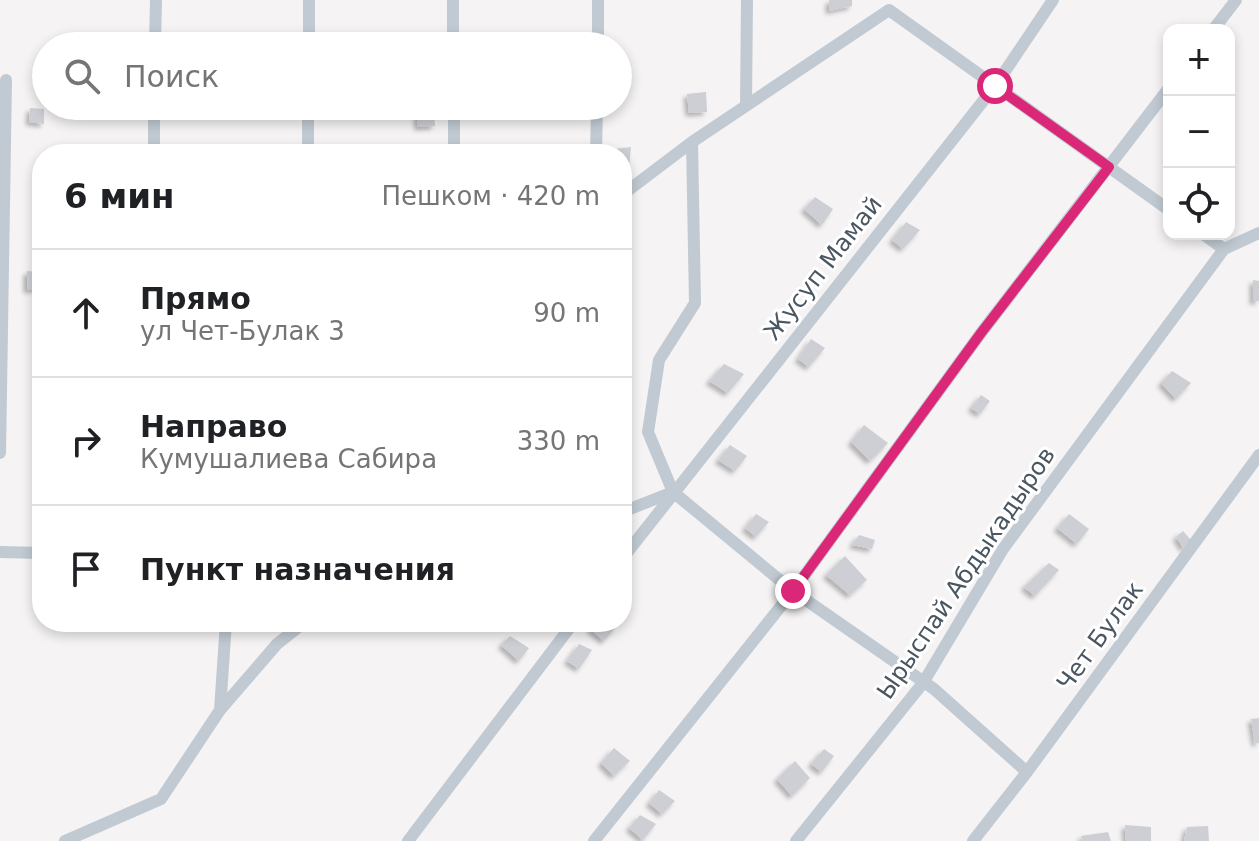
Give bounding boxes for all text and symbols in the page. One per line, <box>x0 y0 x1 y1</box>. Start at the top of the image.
map controls <box>1163 24 1235 240</box>
button: + <box>1163 24 1235 96</box>
search box <box>32 32 632 120</box>
icon: search <box>60 54 104 98</box>
text: Поиск <box>124 59 219 94</box>
route start <box>977 68 1013 104</box>
button: − <box>1163 96 1235 168</box>
button: locate <box>1163 168 1235 240</box>
text: 6 мин <box>64 176 175 216</box>
text: Пешком · 420 m <box>381 181 600 211</box>
street label: Жусуп Мамай <box>758 191 888 345</box>
text: Прямо <box>140 281 251 316</box>
icon: ahead <box>64 291 108 335</box>
text: 90 m <box>533 298 600 328</box>
text: ул Чет-Булак 3 <box>140 316 345 346</box>
text: Направо <box>140 409 287 444</box>
icon: right <box>64 419 108 463</box>
text: 330 m <box>517 426 600 456</box>
street label: Ырыспай Абдыкадыров <box>871 442 1061 704</box>
text: Кумушалиева Сабира <box>140 444 437 474</box>
icon: arrive <box>64 547 108 591</box>
text: Пункт назначения <box>140 552 455 587</box>
route end <box>775 573 811 609</box>
street label: Чет Булак <box>1051 576 1149 696</box>

